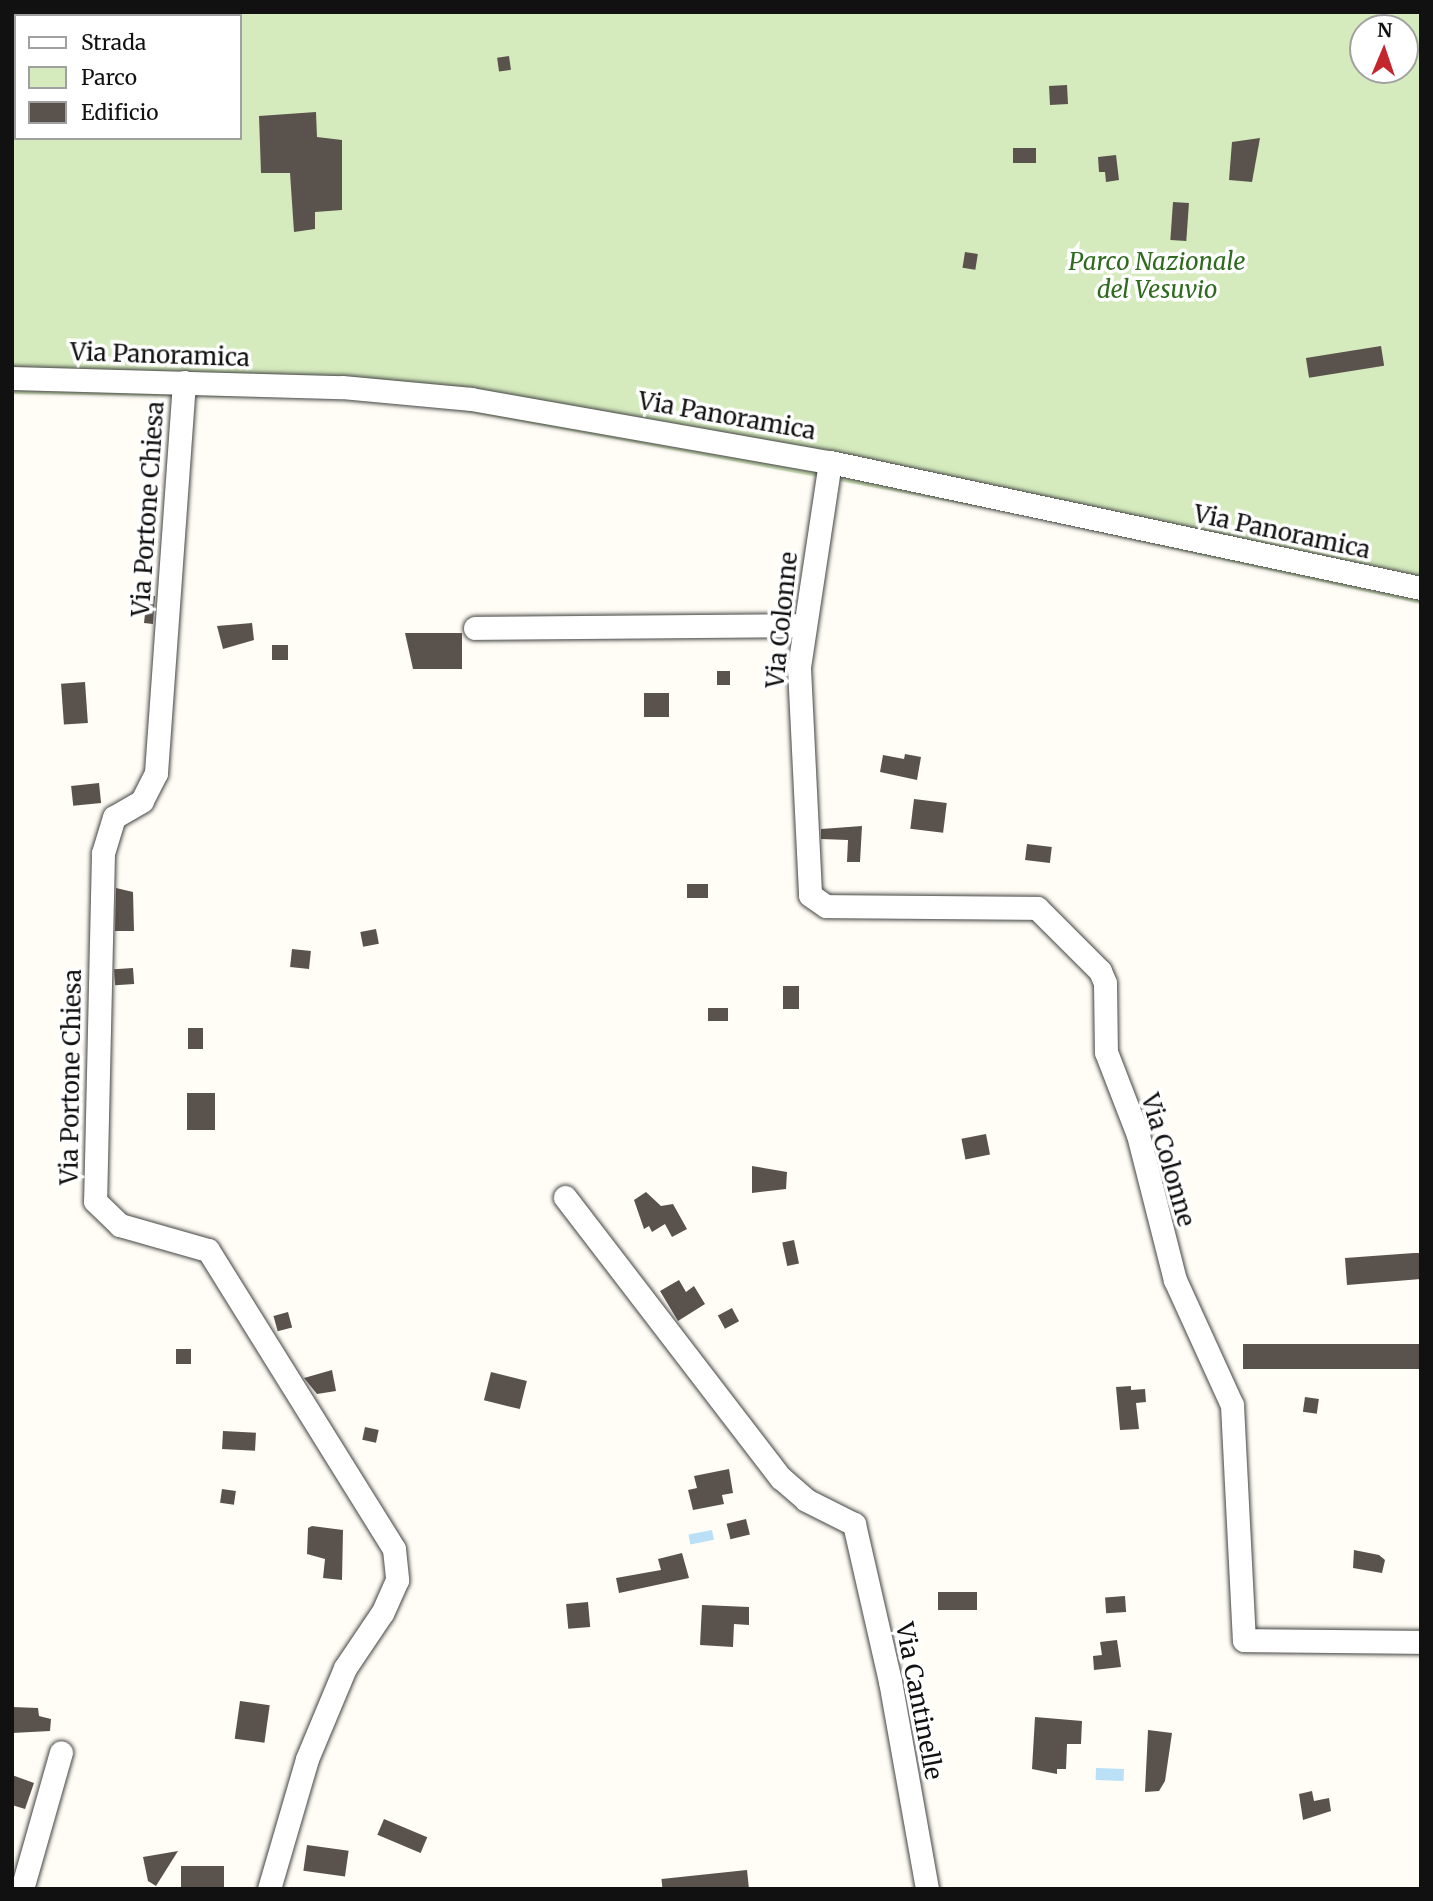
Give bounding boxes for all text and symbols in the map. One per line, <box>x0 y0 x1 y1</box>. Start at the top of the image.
legend <box>14 14 242 140</box>
north arrow <box>1349 14 1419 84</box>
text: N <box>1377 18 1393 42</box>
text: Strada <box>81 29 146 56</box>
text: Parco <box>81 64 137 91</box>
text: Edificio <box>81 99 158 126</box>
park label: Parco Nazionale del Vesuvio <box>1068 248 1246 304</box>
street label: Via Panoramica <box>70 337 250 373</box>
street label: Via Panoramica <box>636 386 818 446</box>
street label: Via Portone Chiesa <box>126 400 170 618</box>
street label: Via Panoramica <box>1191 499 1373 565</box>
street label: Via Colonne <box>761 550 803 690</box>
street label: Via Portone Chiesa <box>55 969 87 1185</box>
street label: Via Colonne <box>1135 1090 1201 1230</box>
street label: Via Cantinelle <box>890 1620 948 1782</box>

